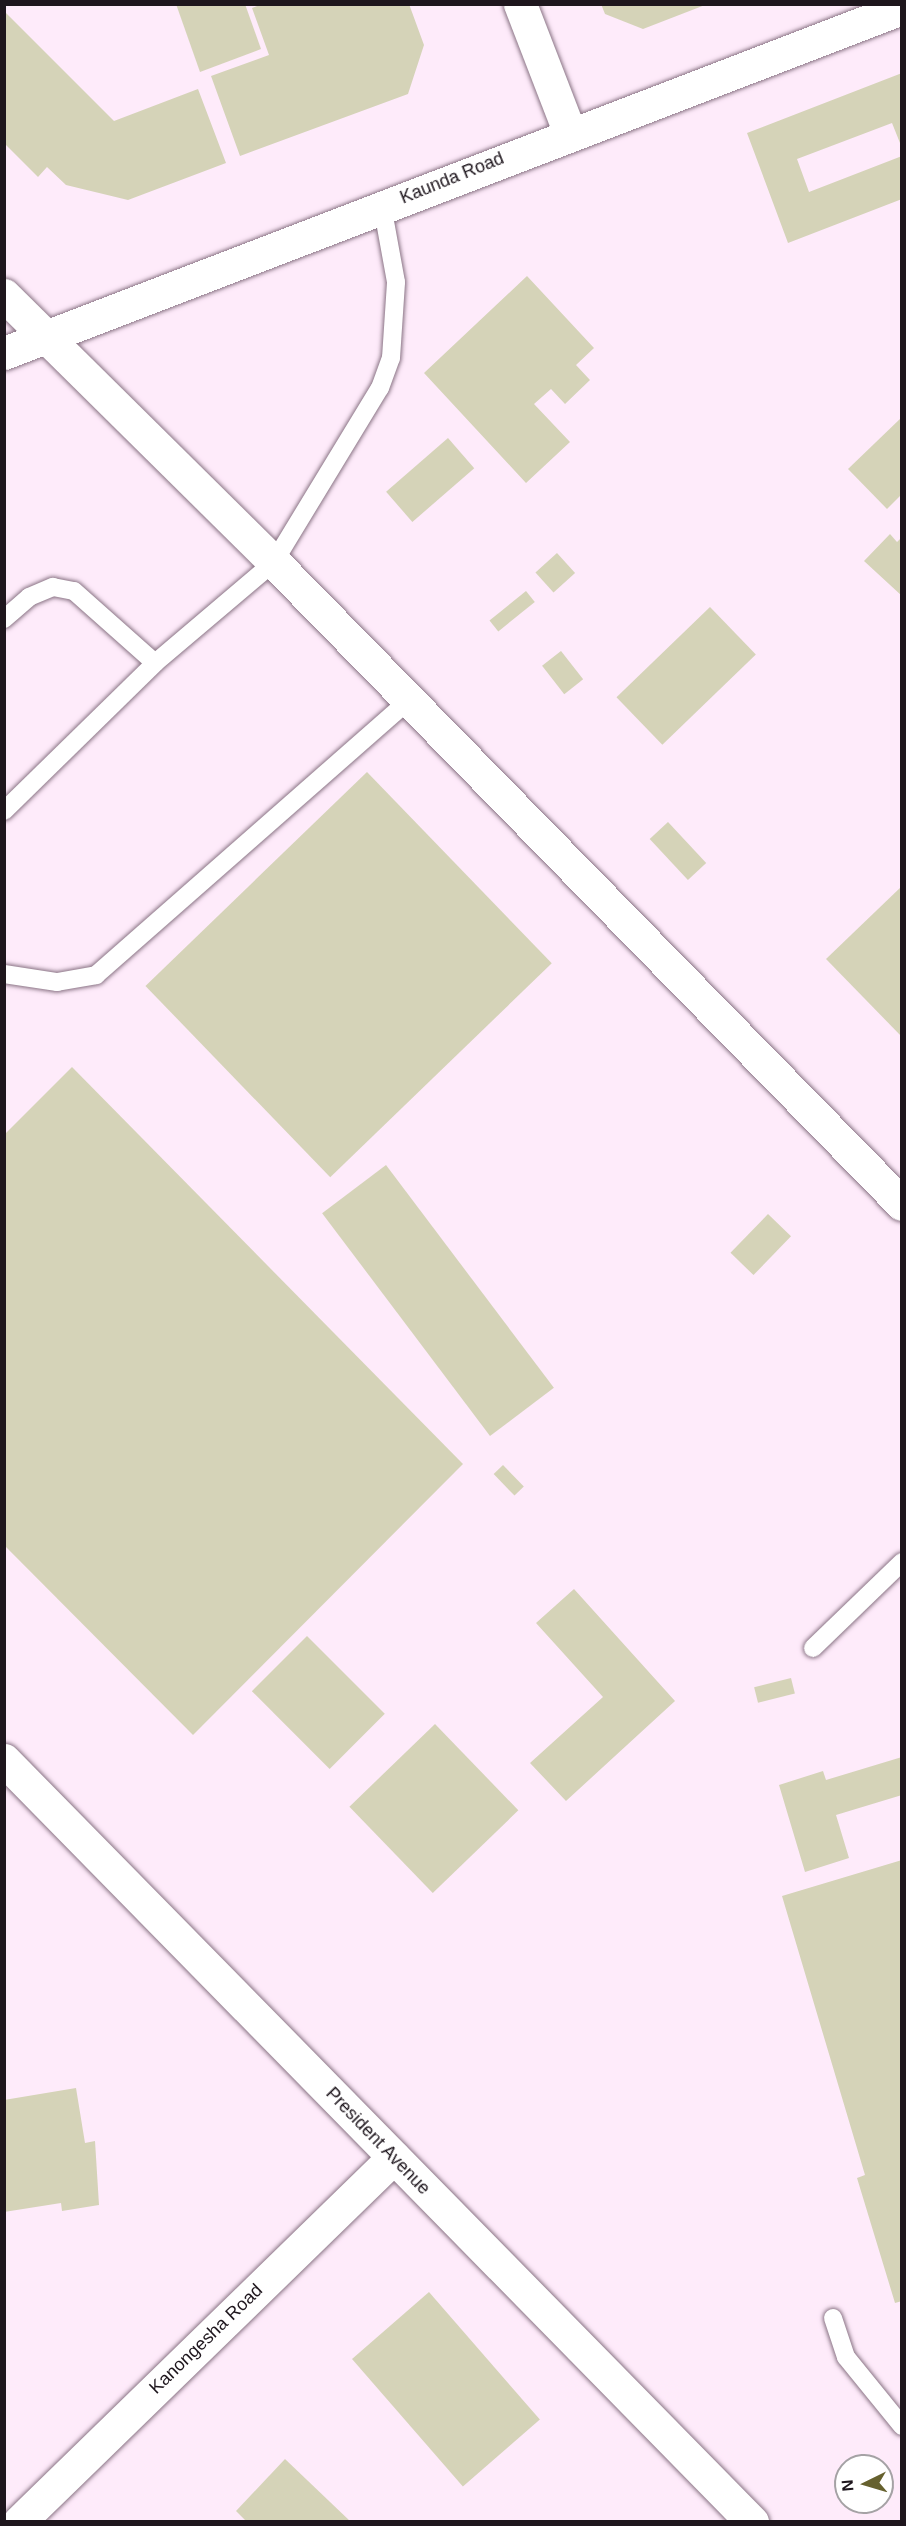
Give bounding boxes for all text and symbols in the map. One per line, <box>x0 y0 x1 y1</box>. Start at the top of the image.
street label: Kaunda Road <box>397 147 507 209</box>
street label: President Avenue <box>321 2083 435 2199</box>
street label: Kanongesha Road <box>145 2279 267 2399</box>
north arrow <box>834 2454 894 2514</box>
text: N <box>839 2479 857 2492</box>

